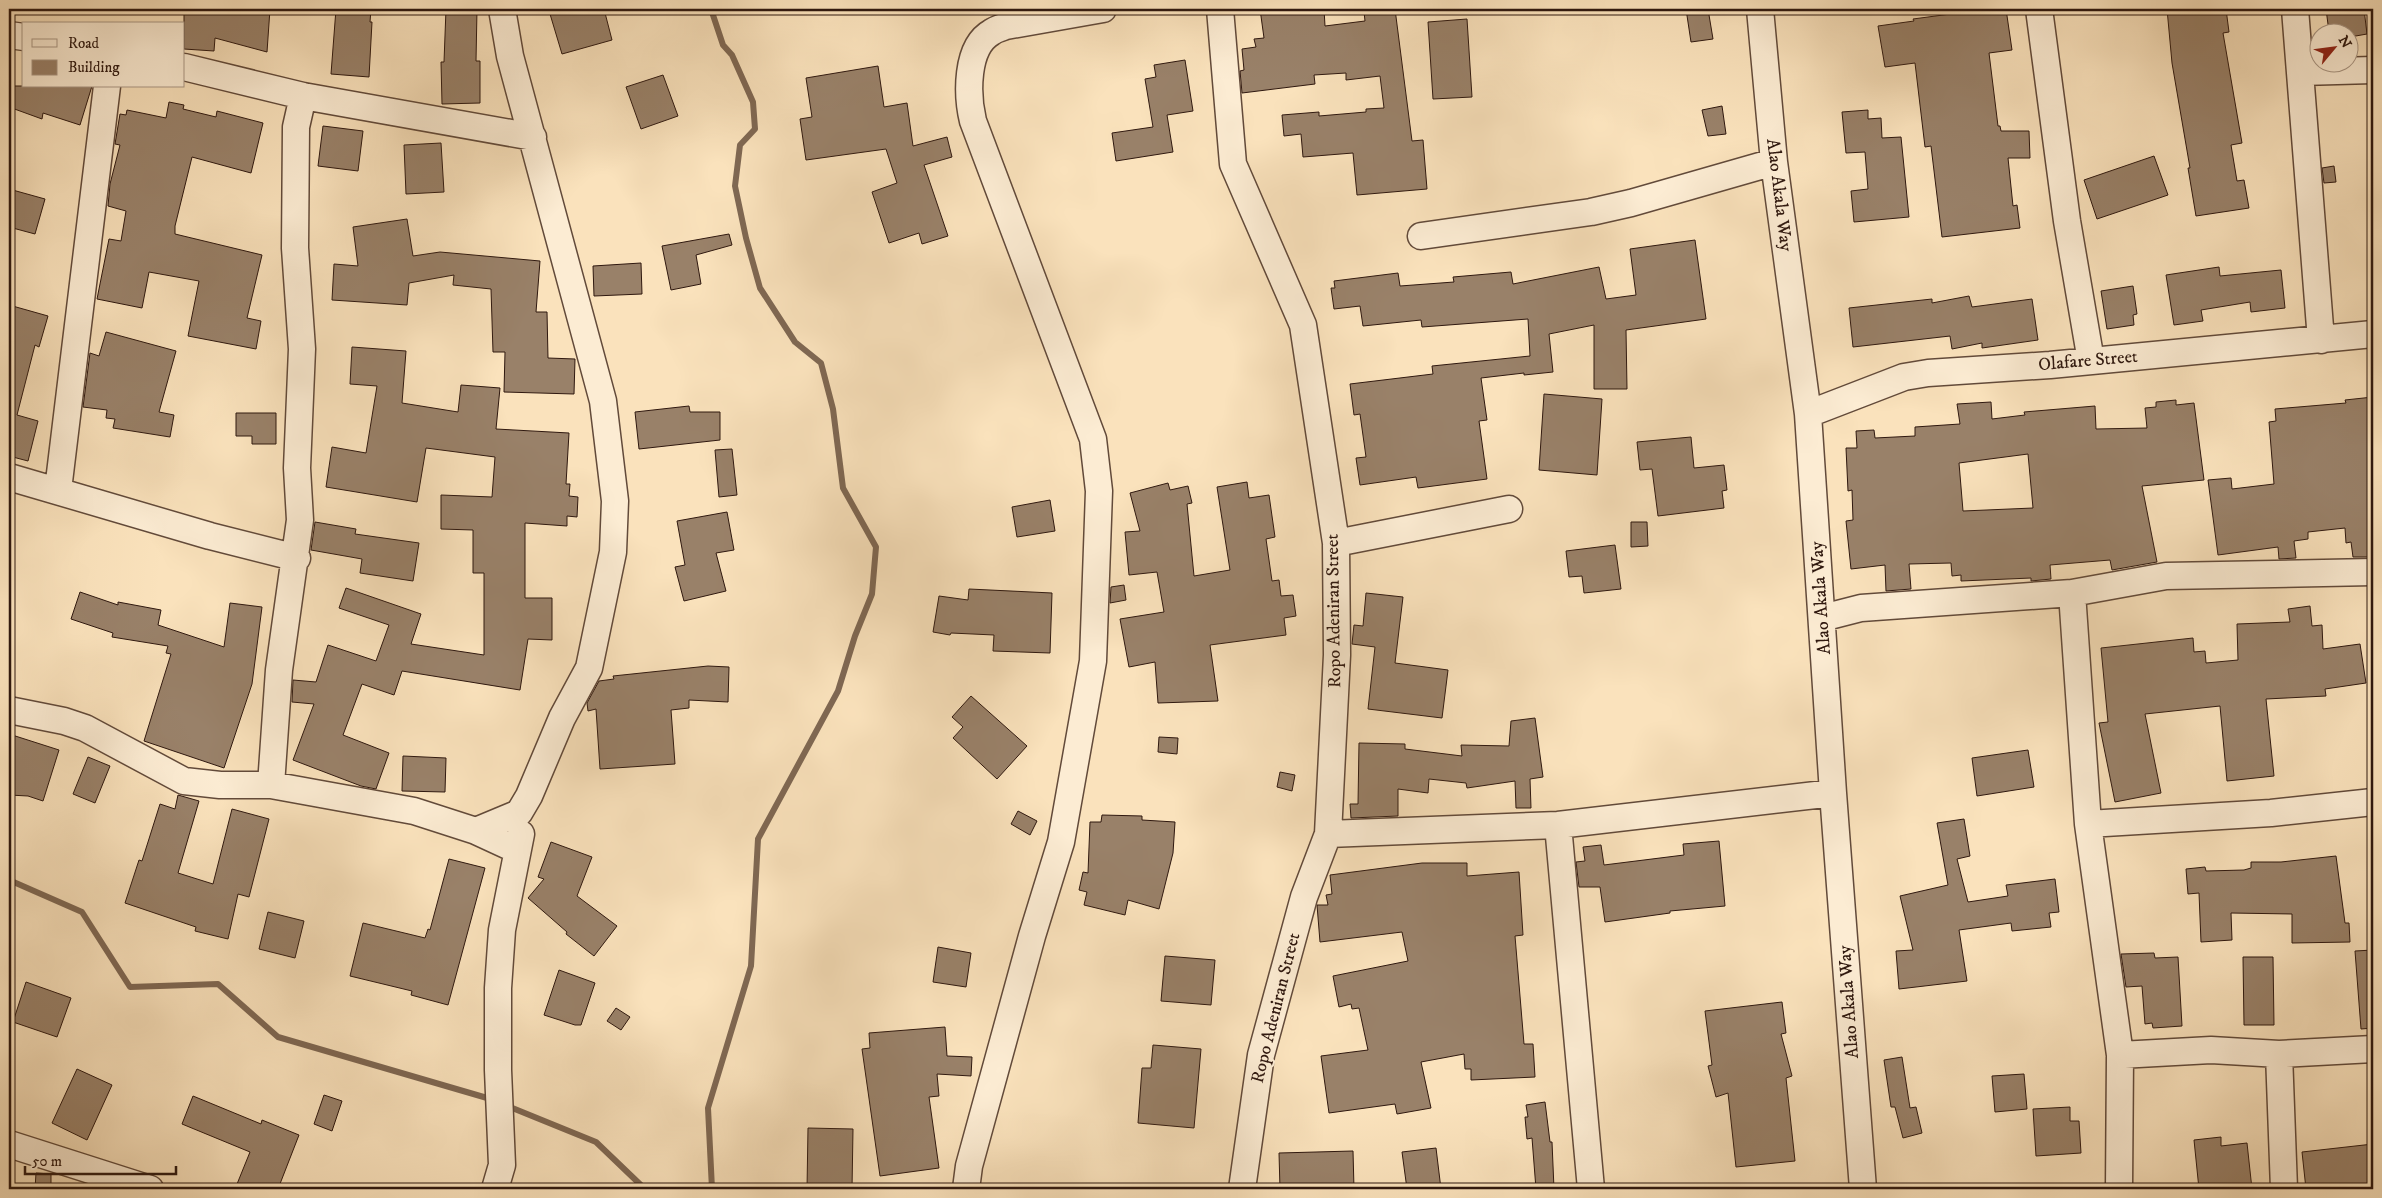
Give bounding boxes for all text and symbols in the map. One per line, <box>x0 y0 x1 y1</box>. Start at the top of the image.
legend <box>22 22 185 88</box>
north arrow <box>2310 22 2360 72</box>
text: N <box>2334 33 2355 52</box>
text: Road <box>68 34 100 53</box>
text: Building <box>68 58 120 77</box>
street label: Alao Akala Way <box>1761 137 1797 253</box>
street label: Olafare Street <box>2037 346 2139 376</box>
street label: Ropo Adeniran Street <box>1322 533 1346 688</box>
street label: Alao Akala Way <box>1806 540 1836 655</box>
street label: Ropo Adeniran Street <box>1247 930 1305 1086</box>
street label: Alao Akala Way <box>1834 944 1864 1059</box>
scale bar <box>25 1143 176 1175</box>
text: 50 m <box>32 1152 62 1171</box>

